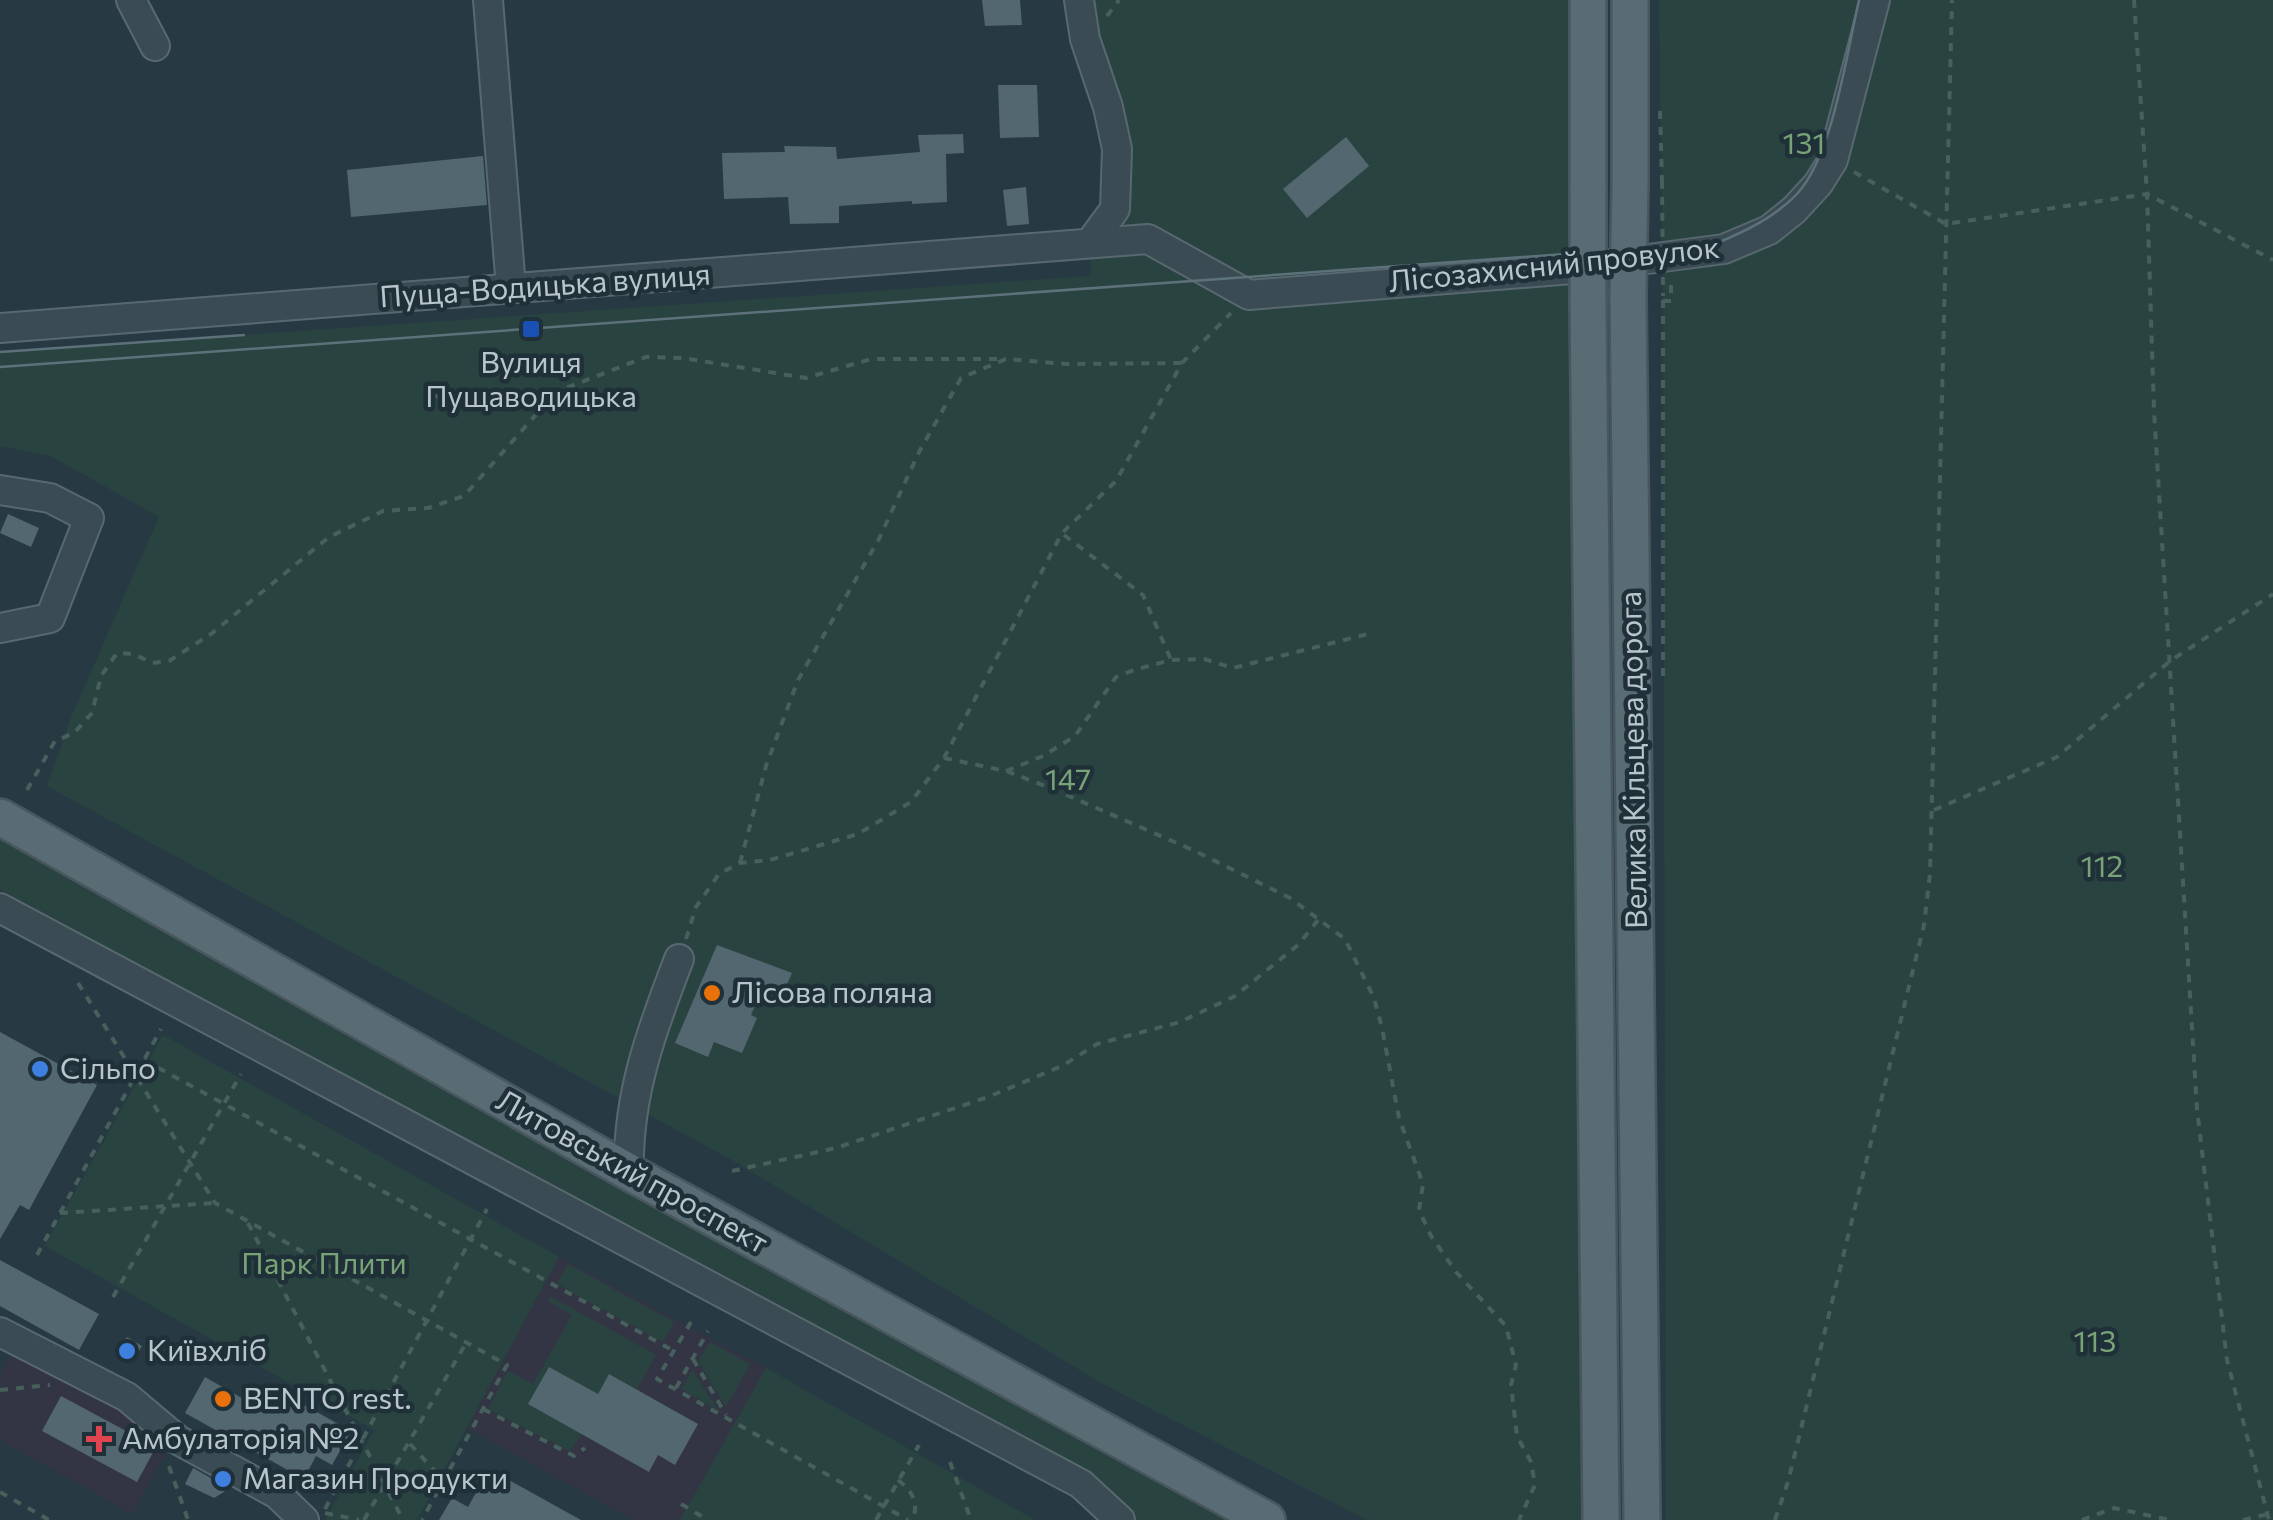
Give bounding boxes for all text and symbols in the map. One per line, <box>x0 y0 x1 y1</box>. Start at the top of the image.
park label: 131 <box>1783 123 1825 160</box>
street label: Лісозахисний провулок <box>1386 227 1721 298</box>
street label: Пуща-Водицька вулиця <box>378 253 712 314</box>
marker: Вулиця Пущаводицька <box>520 318 542 340</box>
place label: Вулиця Пущаводицька <box>425 342 637 413</box>
street label: Велика Кільцева дорога <box>1610 591 1653 929</box>
park label: 147 <box>1045 759 1091 796</box>
park label: 112 <box>2081 846 2123 883</box>
place label: Лісова поляна <box>732 972 933 1009</box>
marker: Лісова поляна <box>701 982 723 1004</box>
place label: Сільпо <box>60 1048 156 1085</box>
marker: Сільпо <box>29 1058 51 1080</box>
street label: Литовський проспект <box>491 1080 775 1260</box>
park label: Парк Плити <box>241 1243 407 1280</box>
park label: 113 <box>2074 1321 2116 1358</box>
place label: Київхліб <box>147 1330 267 1367</box>
marker: Київхліб <box>116 1340 138 1362</box>
place label: BENTO rest. <box>243 1378 412 1415</box>
marker: BENTO rest. <box>212 1388 234 1410</box>
place label: Амбулаторія №2 <box>122 1418 360 1455</box>
marker: Амбулаторія №2 <box>86 1426 112 1452</box>
place label: Магазин Продукти <box>243 1458 508 1495</box>
marker: Магазин Продукти <box>212 1468 234 1490</box>

